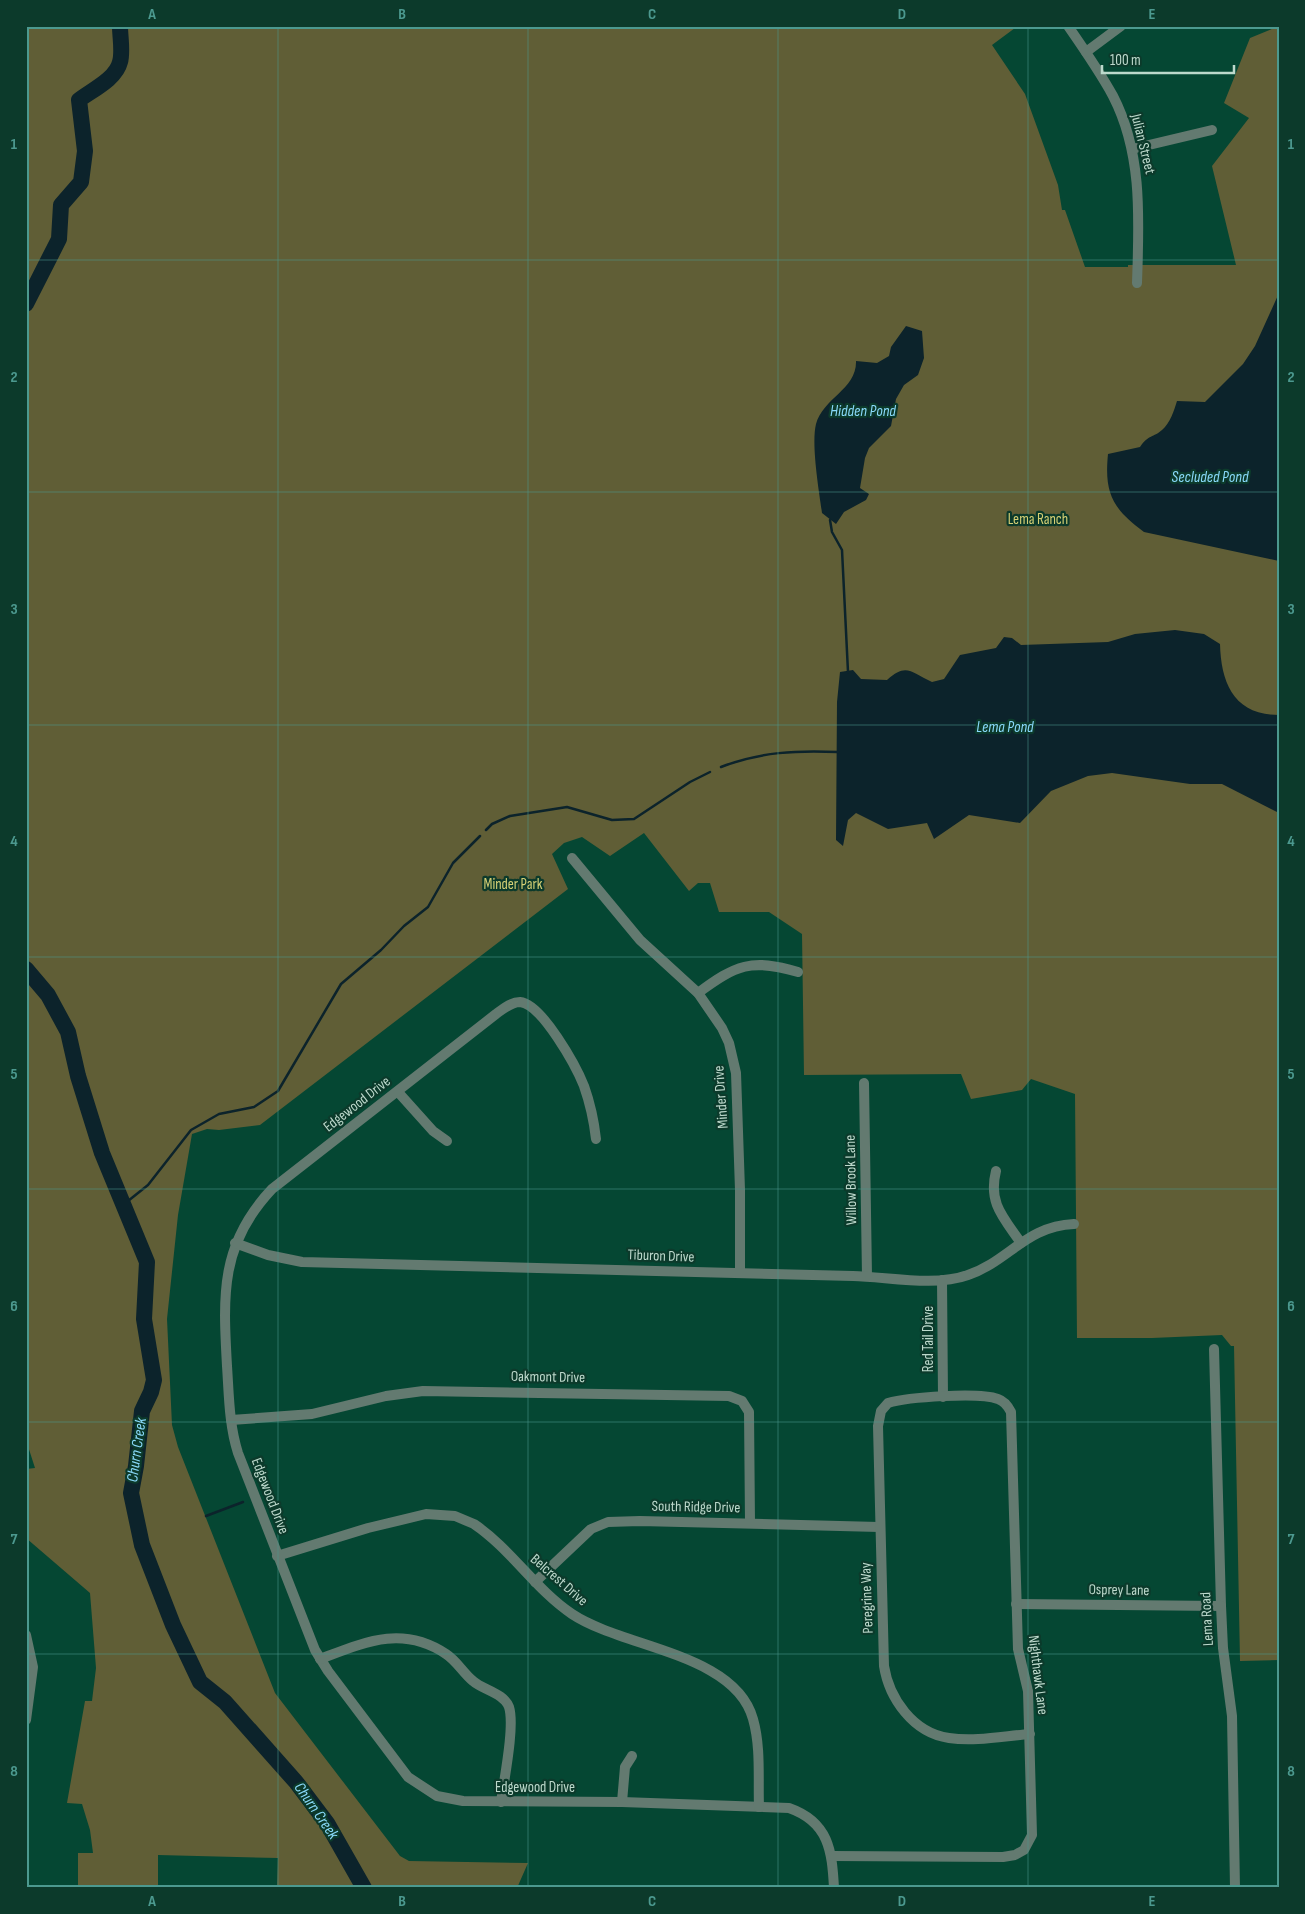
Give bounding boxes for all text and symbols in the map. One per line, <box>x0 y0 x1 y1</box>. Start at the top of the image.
text: A <box>147 5 156 24</box>
text: B <box>398 5 406 24</box>
text: C <box>648 5 656 24</box>
text: D <box>898 5 906 24</box>
text: E <box>1149 5 1156 24</box>
scale bar <box>1102 42 1235 74</box>
text: 100 m <box>1110 51 1141 70</box>
street label: Julian Street <box>1126 111 1160 177</box>
text: 1 <box>11 135 18 154</box>
text: 1 <box>1288 135 1295 154</box>
text: 2 <box>10 368 18 387</box>
text: 2 <box>1287 368 1295 387</box>
water label: Hidden Pond <box>830 402 896 421</box>
water label: Secluded Pond <box>1172 468 1249 487</box>
park label: Lema Ranch <box>1008 510 1068 529</box>
text: 3 <box>10 600 18 619</box>
text: 3 <box>1287 600 1295 619</box>
water label: Lema Pond <box>976 718 1034 737</box>
text: 4 <box>10 832 18 851</box>
text: 4 <box>1287 832 1295 851</box>
park label: Minder Park <box>483 875 543 894</box>
text: 5 <box>10 1065 18 1084</box>
street label: Minder Drive <box>709 1065 733 1129</box>
text: 5 <box>1287 1065 1295 1084</box>
street label: Edgewood Drive <box>320 1072 394 1136</box>
street label: Willow Brook Lane <box>841 1135 861 1225</box>
street label: Tiburon Drive <box>627 1245 695 1267</box>
text: 6 <box>10 1297 18 1316</box>
text: 6 <box>1287 1297 1295 1316</box>
street label: Red Tail Drive <box>919 1306 938 1372</box>
street label: Oakmont Drive <box>511 1367 585 1387</box>
water label: Churn Creek <box>123 1416 151 1483</box>
street label: Edgewood Drive <box>247 1455 293 1537</box>
street label: South Ridge Drive <box>651 1497 741 1517</box>
text: 7 <box>11 1530 18 1549</box>
text: 7 <box>1288 1530 1295 1549</box>
street label: Belcrest Drive <box>526 1550 592 1610</box>
street label: Peregrine Way <box>856 1562 878 1634</box>
street label: Osprey Lane <box>1088 1580 1150 1600</box>
street label: Lema Road <box>1196 1591 1218 1647</box>
street label: Nighthawk Lane <box>1024 1634 1052 1716</box>
text: 8 <box>10 1762 18 1781</box>
text: 8 <box>1287 1762 1295 1781</box>
street label: Edgewood Drive <box>495 1778 575 1797</box>
water label: Churn Creek <box>290 1779 343 1844</box>
text: A <box>147 1892 156 1911</box>
text: B <box>398 1892 406 1911</box>
text: C <box>648 1892 656 1911</box>
text: D <box>898 1892 906 1911</box>
text: E <box>1149 1892 1156 1911</box>

